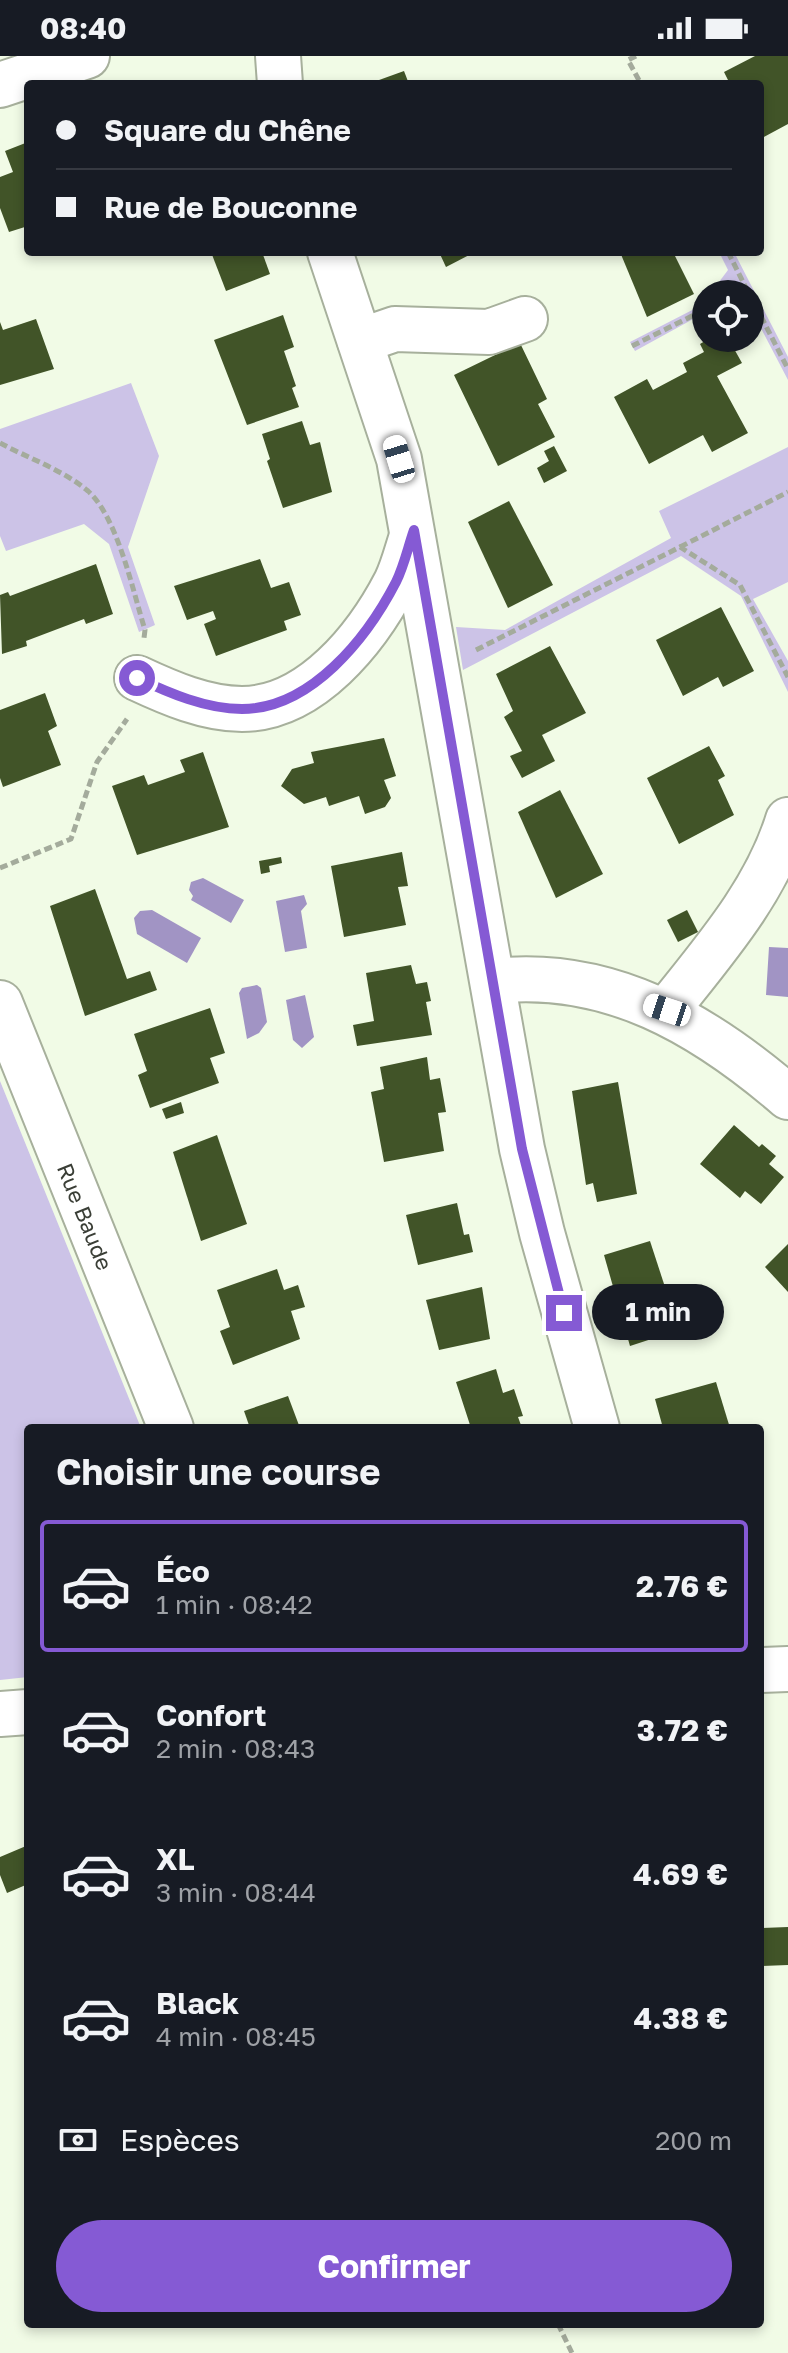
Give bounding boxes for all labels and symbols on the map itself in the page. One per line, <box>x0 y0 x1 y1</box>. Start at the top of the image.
car <box>381 433 417 485</box>
route start <box>119 660 155 696</box>
car <box>640 991 694 1029</box>
street label: Rue Baude <box>52 1159 119 1274</box>
callout: 1 min <box>592 1285 724 1341</box>
route end <box>546 1295 582 1331</box>

